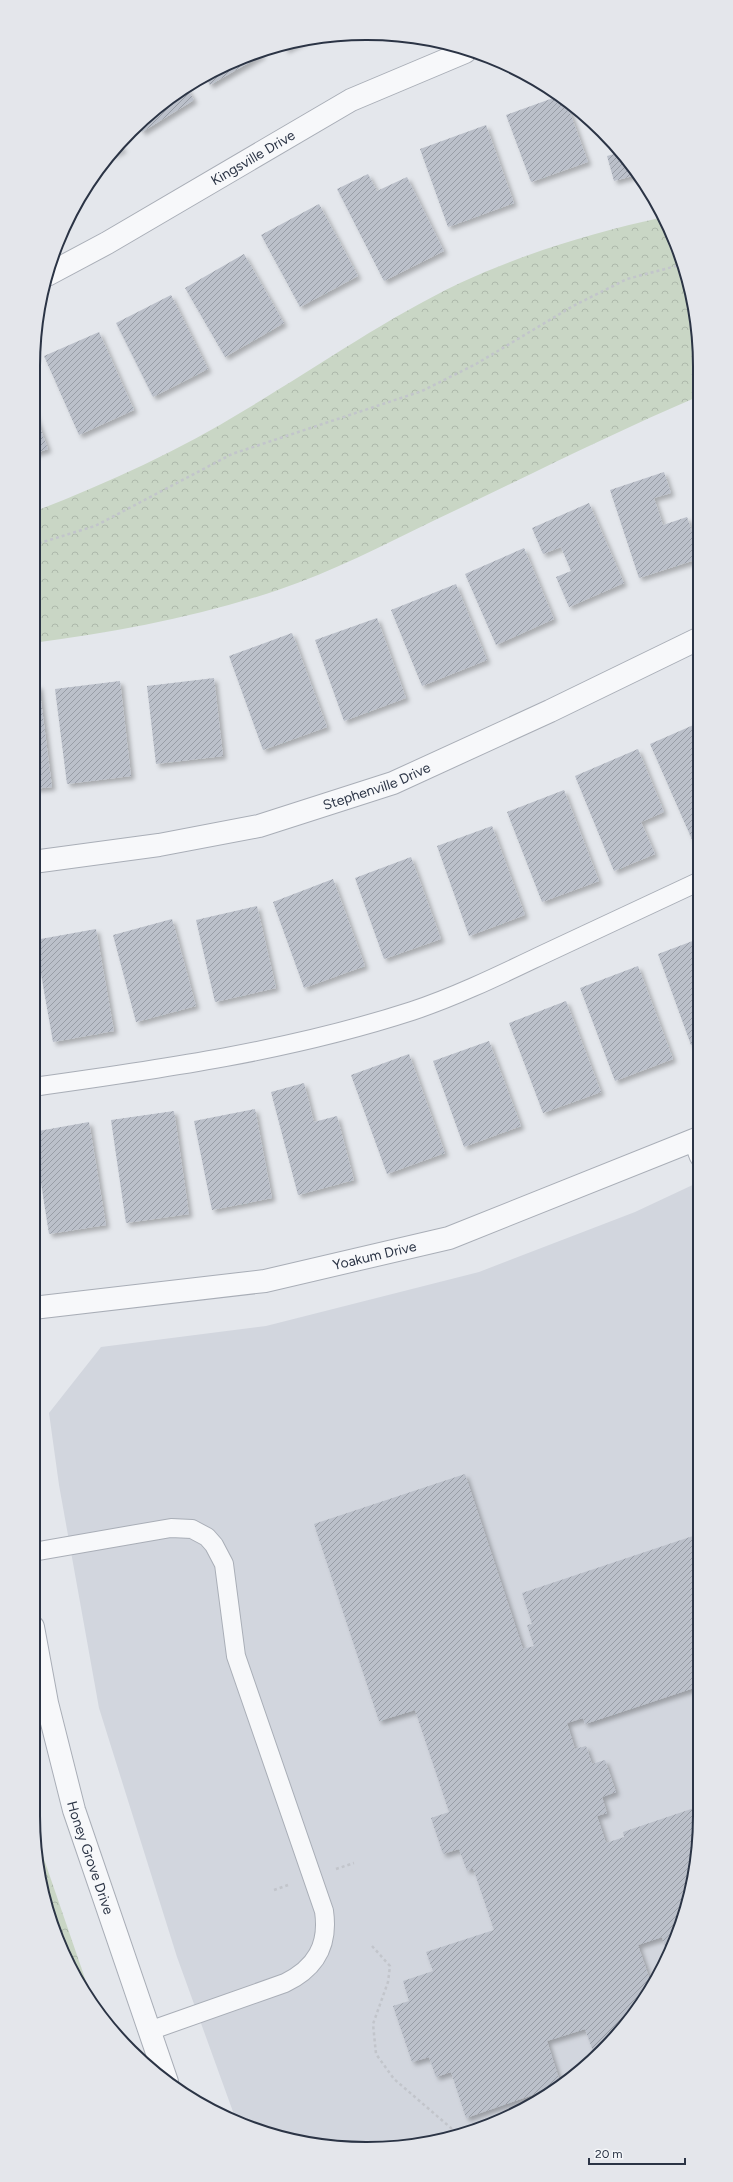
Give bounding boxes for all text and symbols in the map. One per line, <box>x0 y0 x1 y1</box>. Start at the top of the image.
street label: Kingsville Drive <box>208 127 298 189</box>
street label: Stephenville Drive <box>321 759 433 814</box>
street label: Yoakum Drive <box>331 1238 418 1274</box>
street label: Honey Grove Drive <box>63 1799 117 1917</box>
scale bar <box>589 2140 685 2166</box>
text: 20 m <box>595 2147 623 2161</box>

